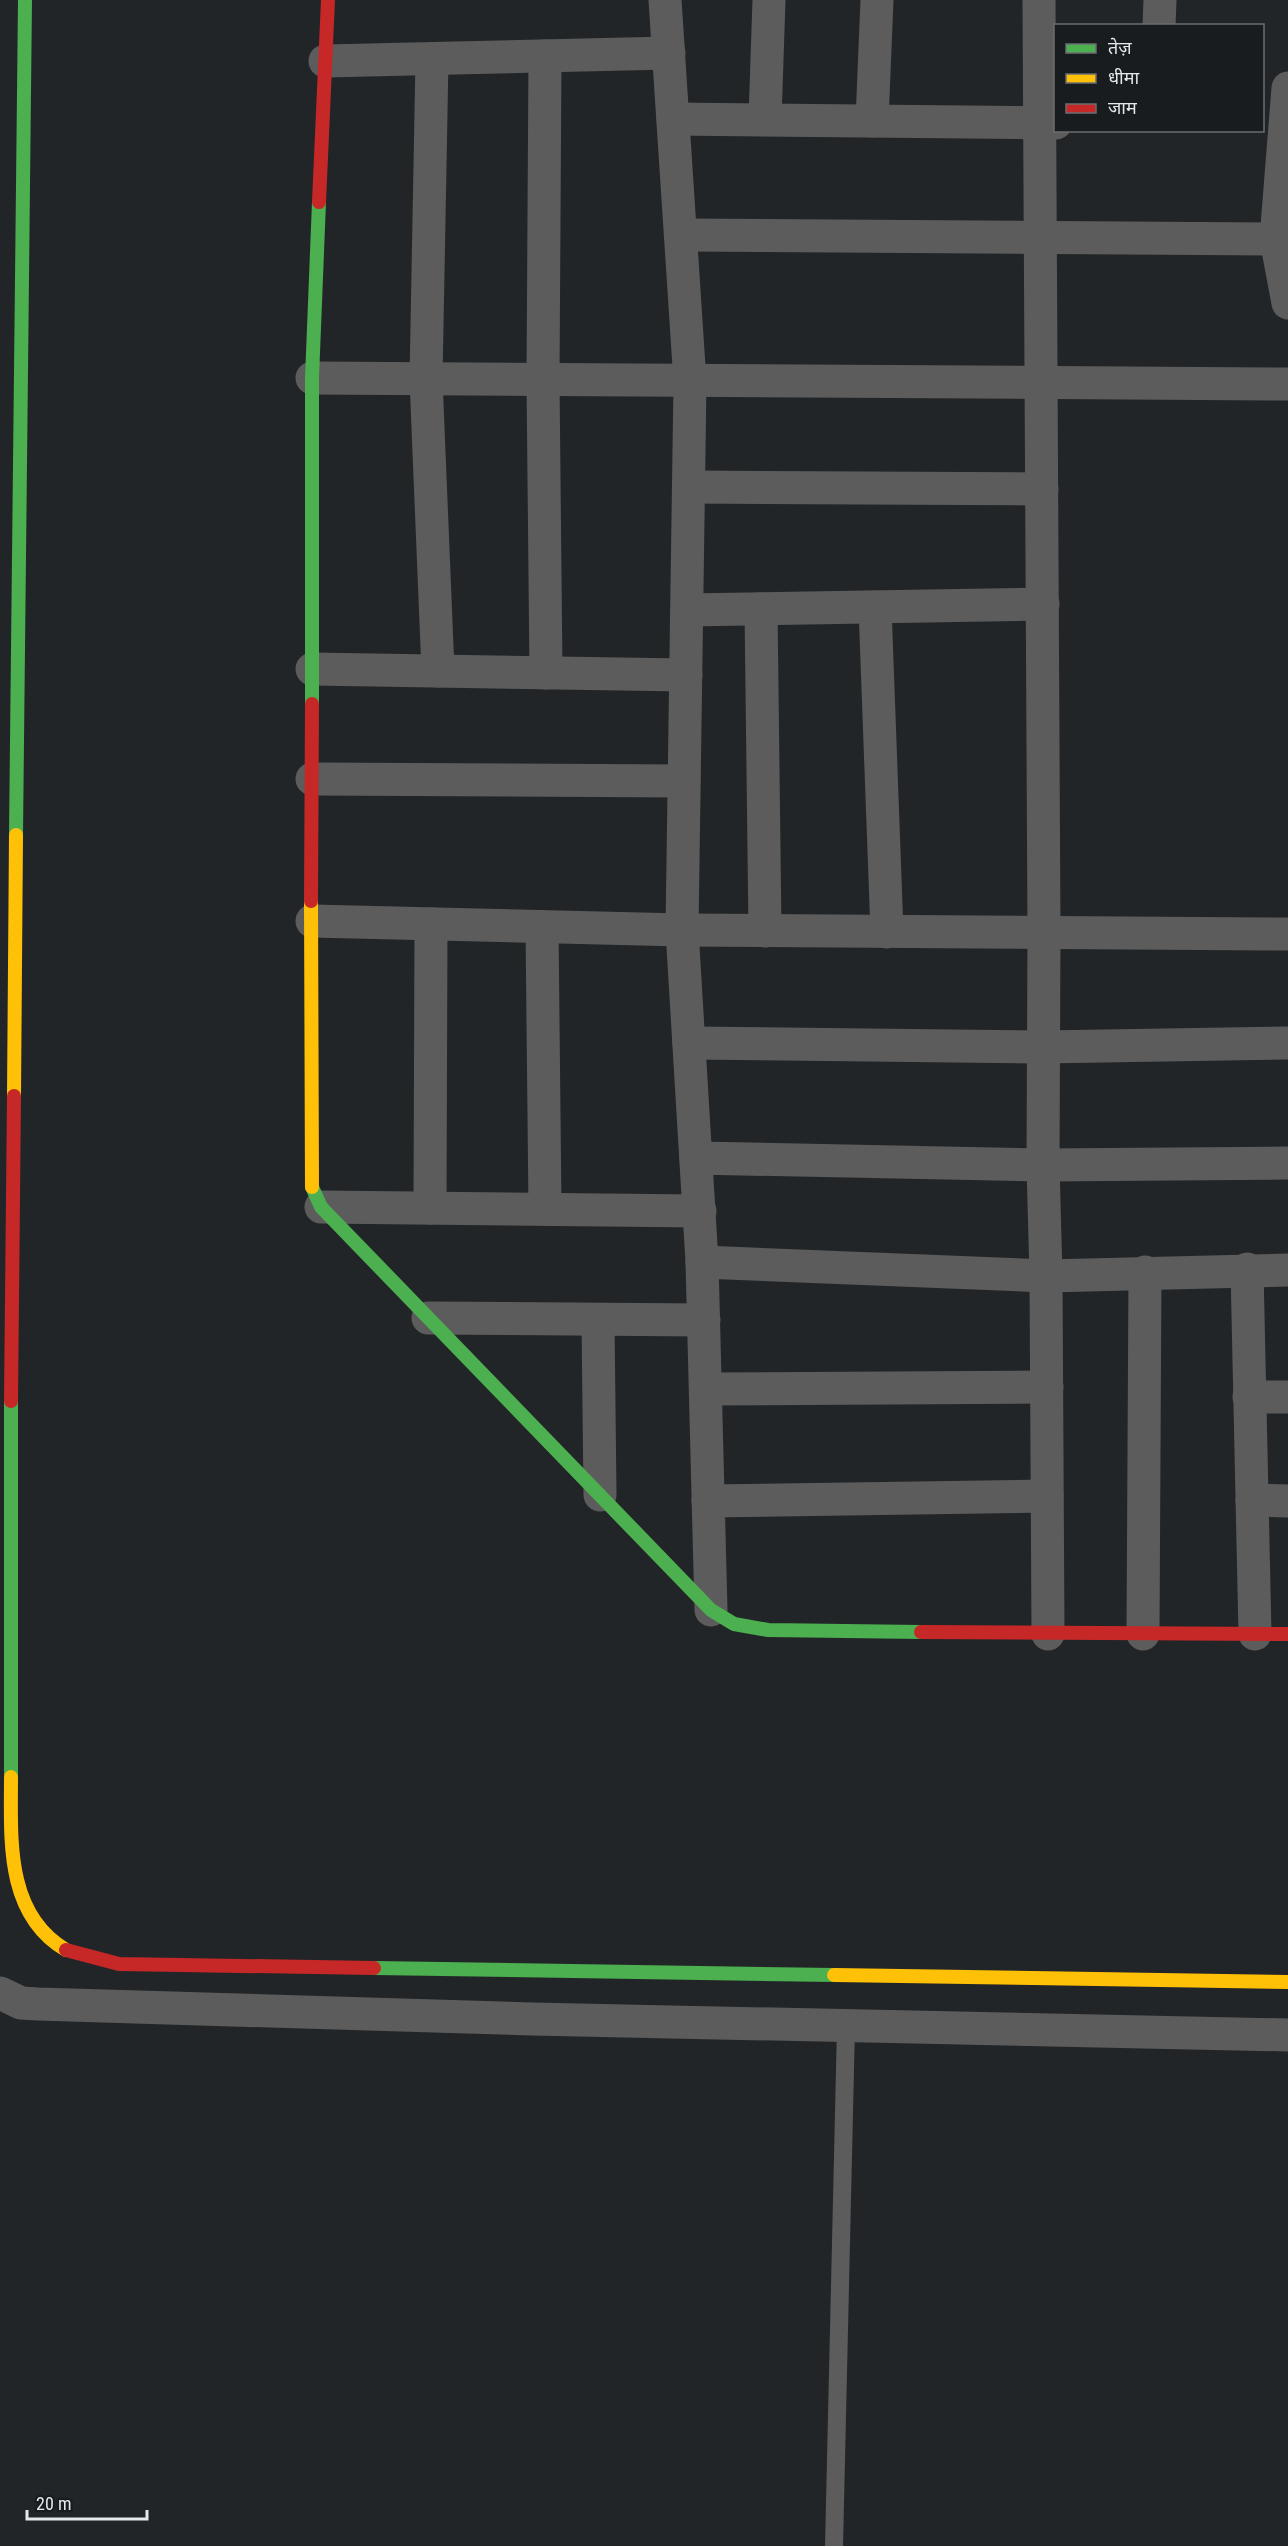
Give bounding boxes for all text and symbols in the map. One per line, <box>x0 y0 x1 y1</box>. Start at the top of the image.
legend <box>1054 24 1264 132</box>
text: तेज़ <box>1108 37 1132 58</box>
text: धीमा <box>1108 67 1139 88</box>
text: जाम <box>1108 97 1138 118</box>
scale bar <box>27 2483 147 2521</box>
text: 20 m <box>36 2493 71 2514</box>

